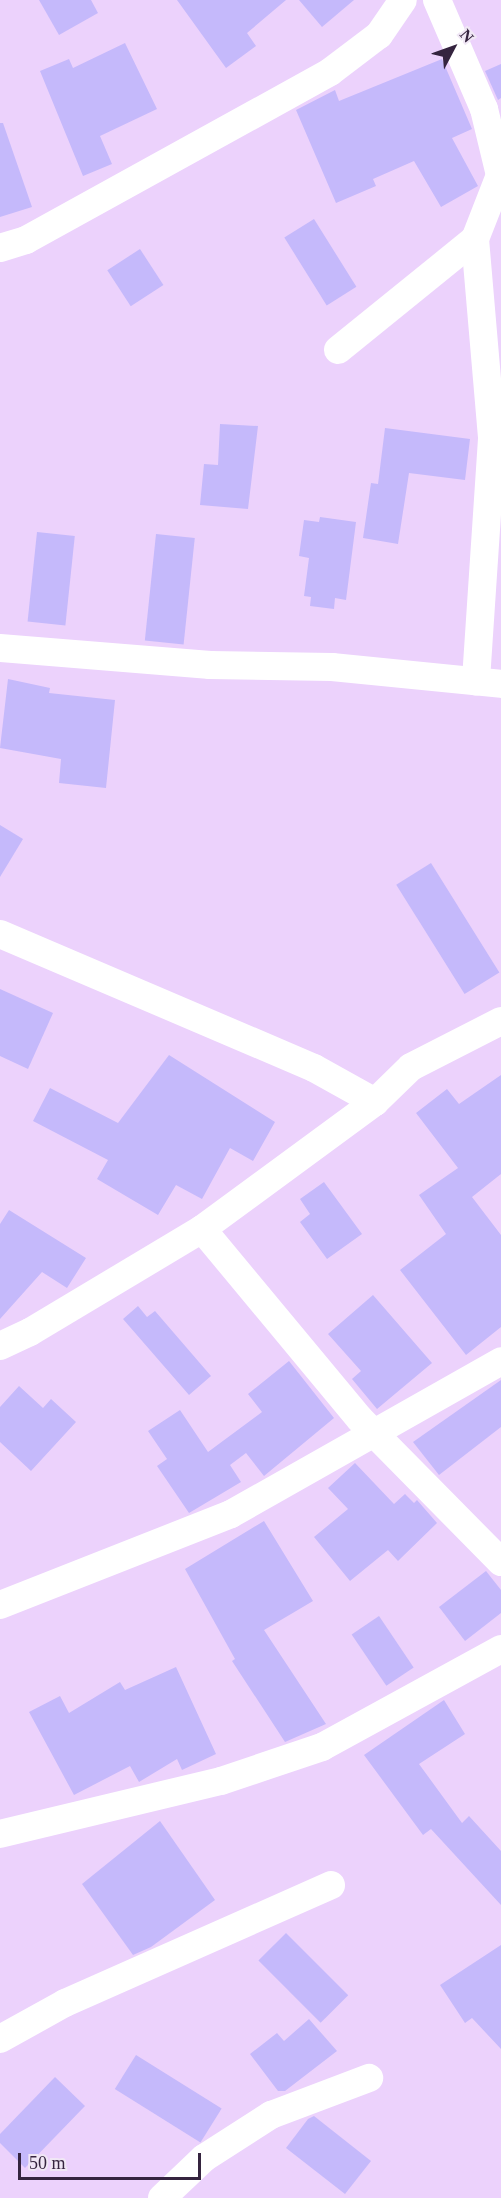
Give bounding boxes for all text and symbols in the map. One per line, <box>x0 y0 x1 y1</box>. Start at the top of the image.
north arrow <box>423 18 483 78</box>
text: N <box>457 26 477 46</box>
scale bar <box>21 2141 204 2179</box>
text: 50 m <box>29 2153 66 2173</box>

